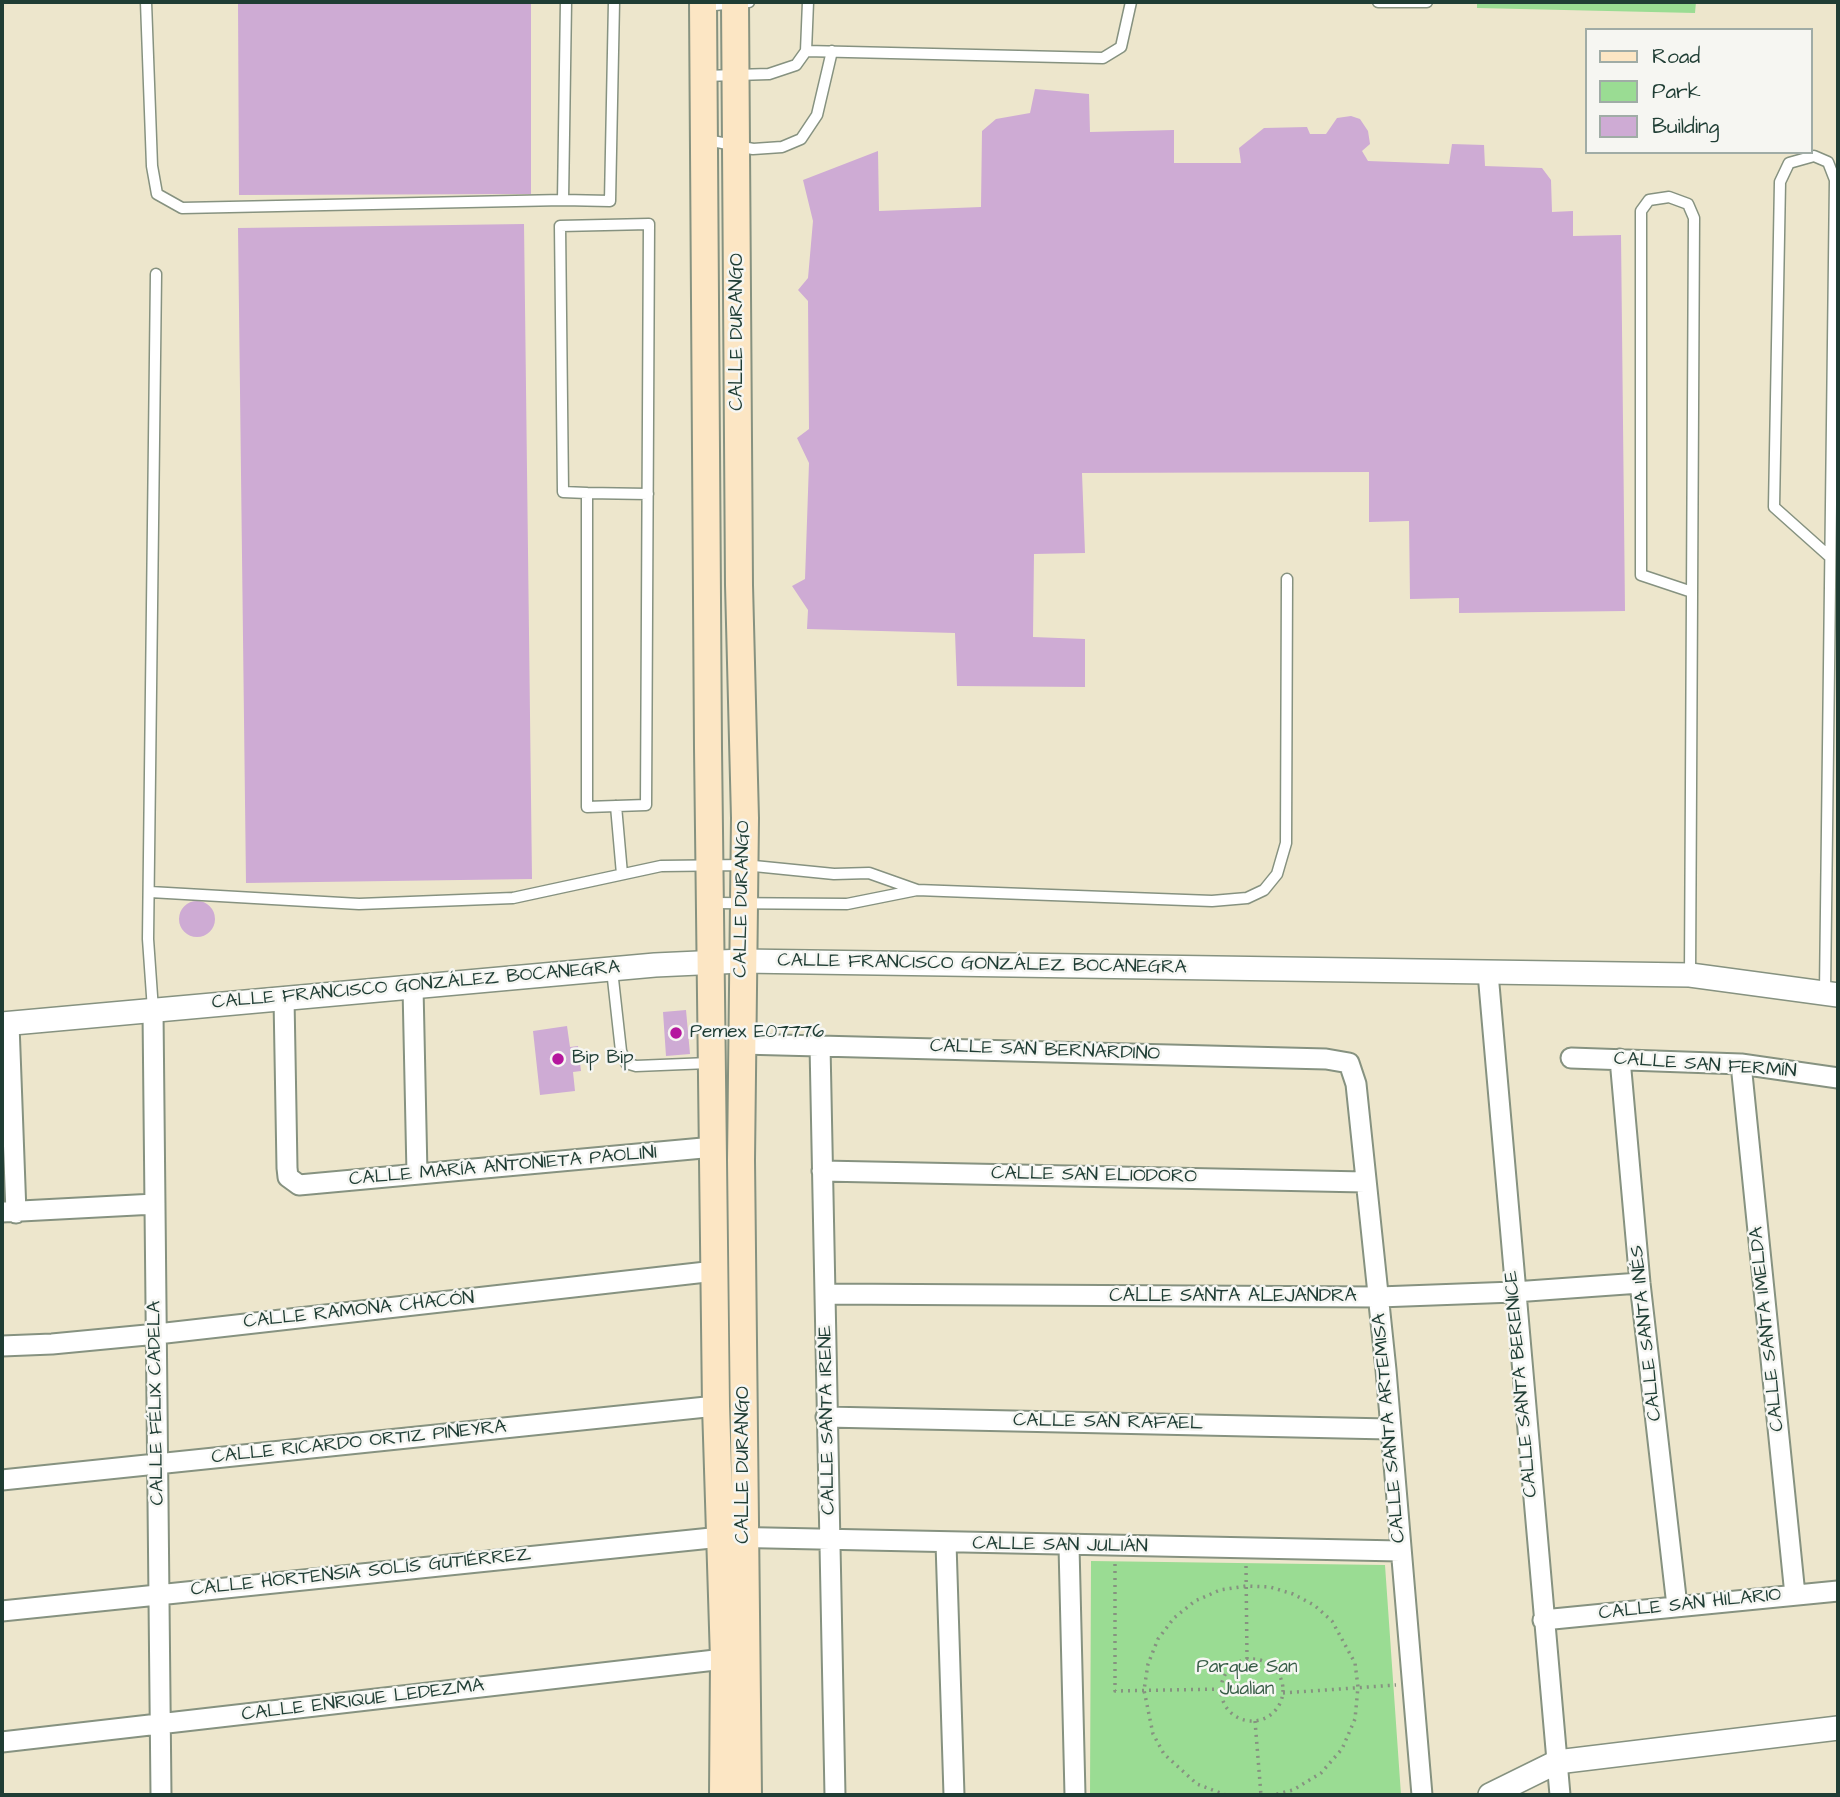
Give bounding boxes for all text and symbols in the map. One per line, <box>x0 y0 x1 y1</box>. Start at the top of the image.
legend <box>1584 28 1812 154</box>
text: Road <box>1652 42 1700 71</box>
text: Park <box>1652 77 1701 106</box>
text: Building <box>1652 112 1719 141</box>
street label: CALLE DURANGO <box>727 253 749 411</box>
street label: CALLE DURANGO <box>730 820 756 978</box>
street label: CALLE FRANCISCO GONZÁLEZ BOCANEGRA <box>777 950 1187 980</box>
street label: CALLE FRANCISCO GONZÁLEZ BOCANEGRA <box>211 957 621 1015</box>
place label: Pemex E07776 <box>690 1022 824 1044</box>
marker: Pemex E07776 <box>668 1025 684 1041</box>
street label: CALLE SAN BERNARDINO <box>929 1036 1161 1066</box>
place label: Bip Bip <box>572 1048 634 1070</box>
street label: CALLE SAN FERMÍN <box>1613 1048 1797 1084</box>
marker: Bip Bip <box>550 1051 566 1067</box>
street label: CALLE MARÍA ANTONIETA PAOLINI <box>348 1142 658 1192</box>
street label: CALLE SAN ELIODORO <box>991 1163 1197 1189</box>
street label: CALLE SANTA IMELDA <box>1746 1225 1790 1433</box>
street label: CALLE SANTA INÉS <box>1626 1244 1668 1422</box>
street label: CALLE SANTA BERENICE <box>1501 1270 1543 1498</box>
street label: CALLE SANTA ALEJANDRA <box>1109 1286 1357 1308</box>
street label: CALLE RAMONA CHACÓN <box>243 1288 475 1334</box>
street label: CALLE FÉLIX CADELA <box>144 1300 170 1506</box>
street label: CALLE SANTA ARTEMISA <box>1369 1312 1411 1544</box>
street label: CALLE SANTA IRENE <box>815 1325 841 1515</box>
street label: CALLE DURANGO <box>733 1386 755 1544</box>
street label: CALLE SAN RAFAEL <box>1013 1410 1203 1436</box>
street label: CALLE RICARDO ORTIZ PINEYRA <box>210 1416 508 1470</box>
street label: CALLE SAN JULIÁN <box>972 1533 1148 1559</box>
street label: CALLE HORTENSIA SOLÍS GUTIÉRREZ <box>190 1544 532 1602</box>
street label: CALLE SAN HILARIO <box>1598 1584 1782 1626</box>
park label: Parque San Jualian <box>1197 1657 1297 1701</box>
street label: CALLE ENRIQUE LEDEZMA <box>240 1675 486 1727</box>

